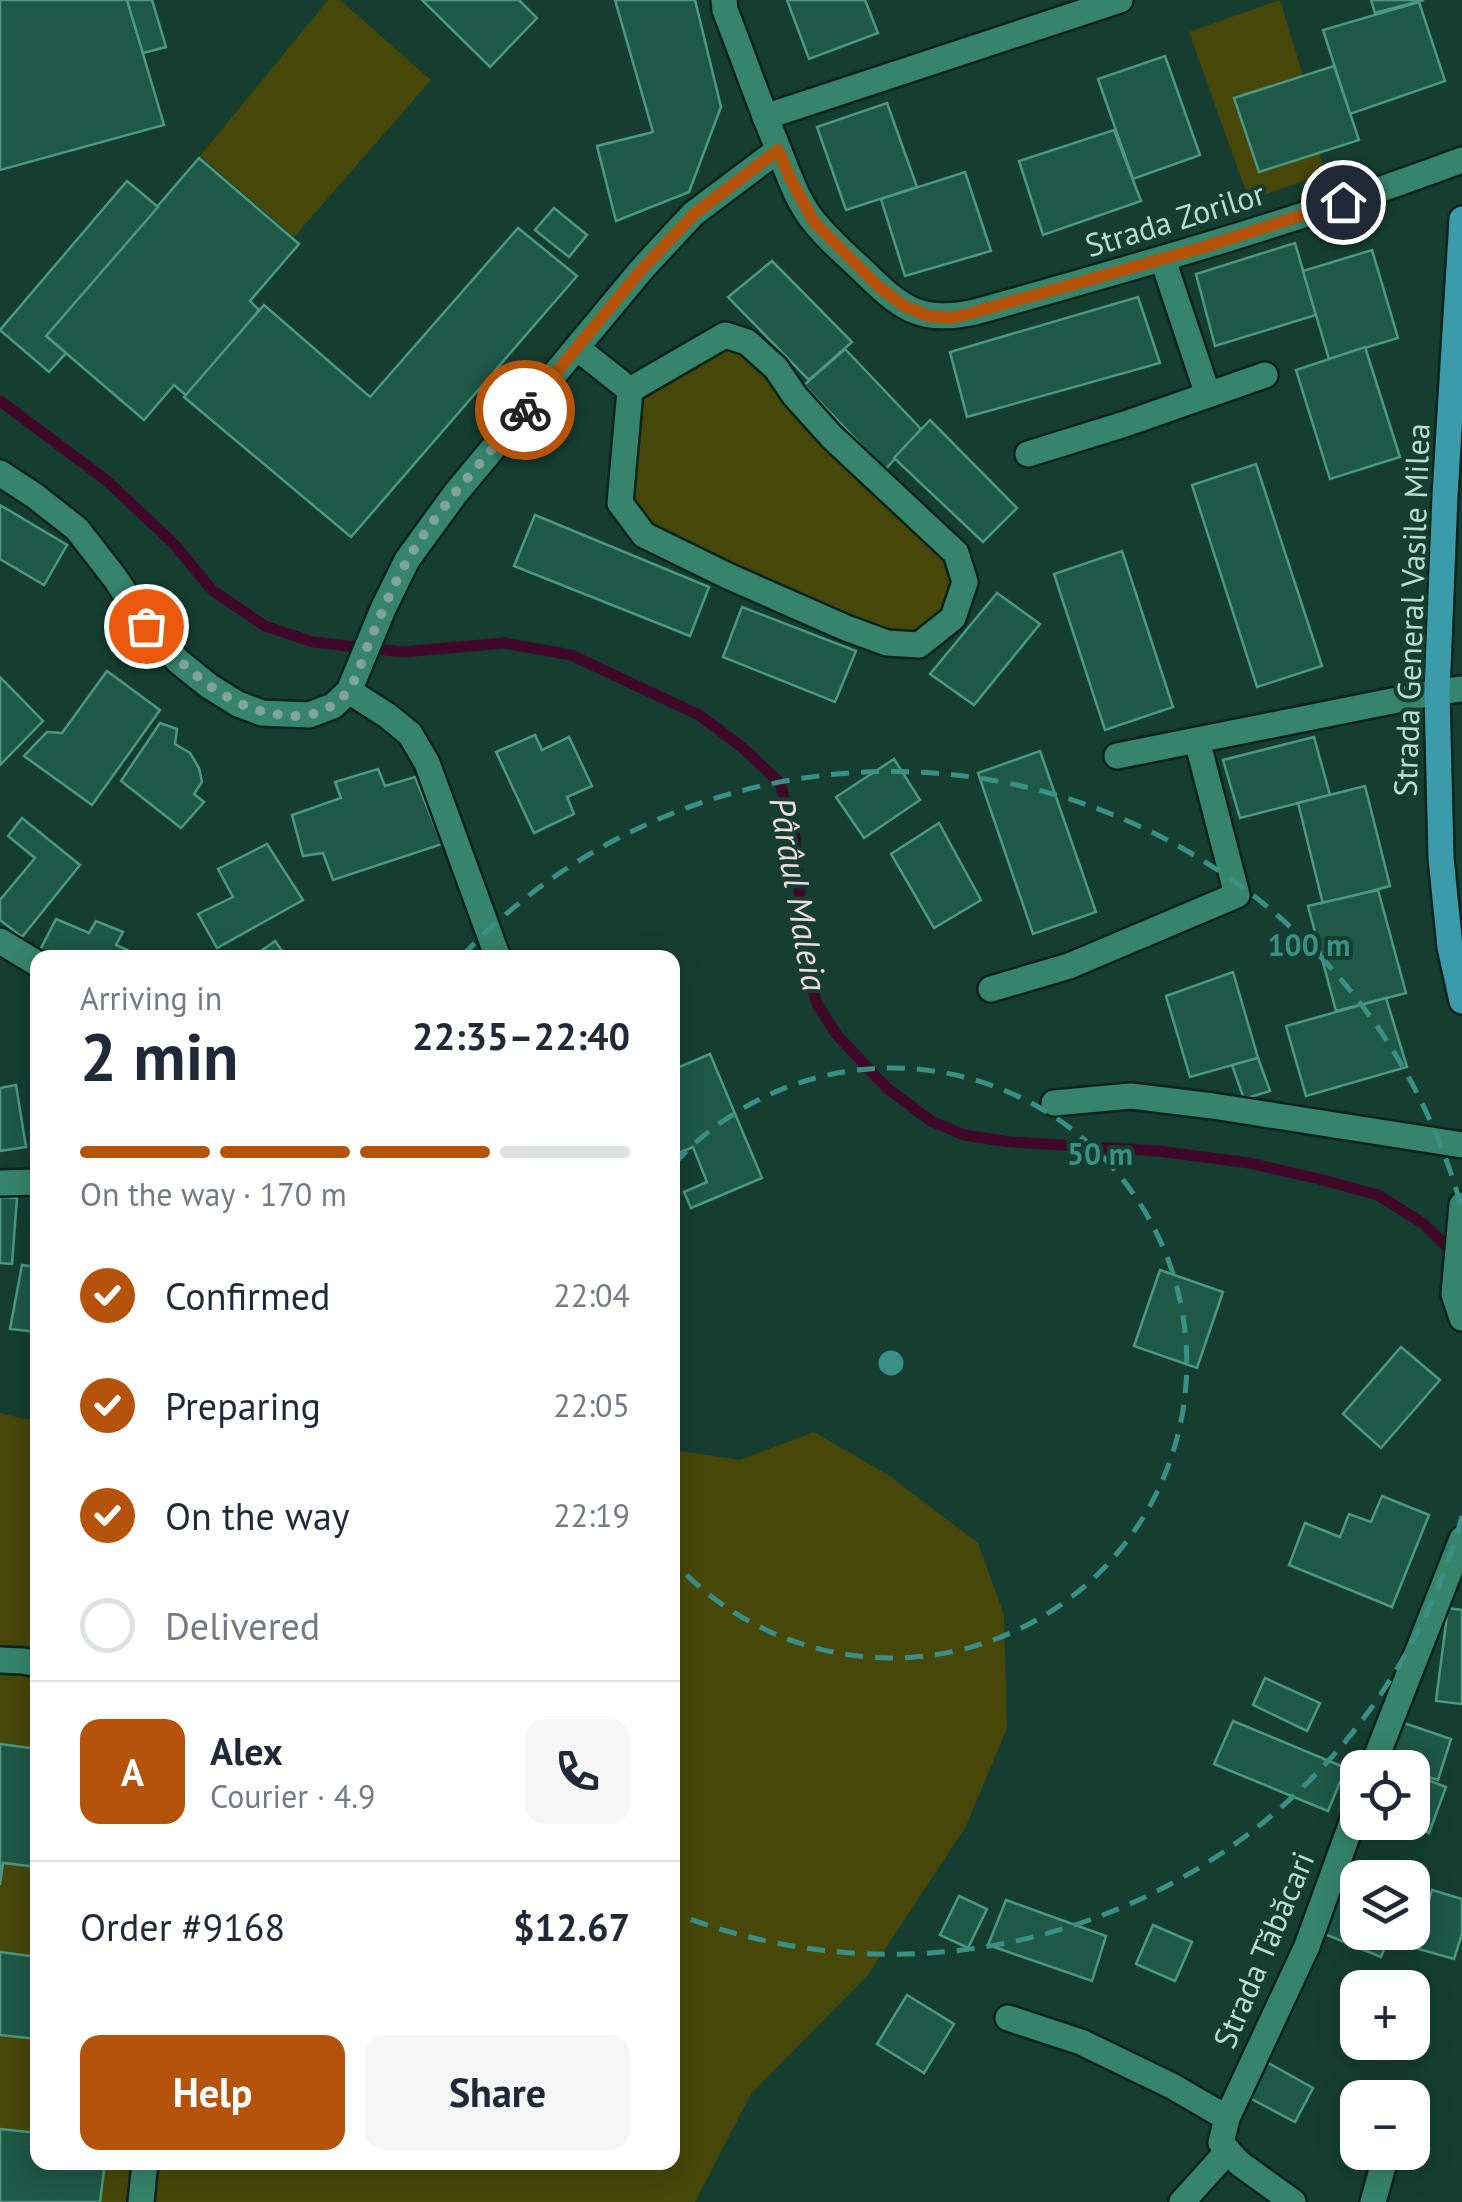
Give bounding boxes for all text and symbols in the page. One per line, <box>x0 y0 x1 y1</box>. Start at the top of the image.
pin <box>1301 160 1386 245</box>
street label: Strada Zorilor <box>1080 172 1270 266</box>
icon: home <box>1316 175 1371 230</box>
courier <box>475 360 575 460</box>
icon: bike <box>498 383 553 438</box>
street label: Strada General Vasile Milea <box>1383 423 1439 797</box>
pin <box>104 584 189 669</box>
icon: bag <box>119 599 174 654</box>
water label: Pârâul Maleia <box>759 793 839 994</box>
text: 100 m <box>1268 925 1350 964</box>
text: Arriving in <box>80 977 222 1019</box>
text: 22:35–22:40 <box>412 1011 630 1060</box>
text: 2 min <box>80 1014 239 1098</box>
text: 50 m <box>1067 1134 1133 1173</box>
text: On the way · 170 m <box>80 1173 347 1215</box>
icon: check <box>80 1268 135 1323</box>
text: Confirmed <box>165 1271 331 1320</box>
text: 22:04 <box>553 1274 630 1316</box>
centre of rings <box>873 1345 909 1381</box>
icon: check <box>80 1378 135 1433</box>
text: Preparing <box>165 1381 321 1430</box>
text: 22:05 <box>553 1384 630 1426</box>
icon: check <box>80 1488 135 1543</box>
text: On the way <box>165 1491 350 1540</box>
text: 22:19 <box>553 1494 630 1536</box>
text: Delivered <box>165 1601 320 1650</box>
button: phone <box>525 1719 630 1824</box>
text: Alex <box>210 1726 283 1775</box>
text: A <box>121 1747 144 1796</box>
map controls <box>1340 1750 1430 2170</box>
button: locate <box>1340 1750 1430 1840</box>
text: Courier · 4.9 <box>210 1775 376 1817</box>
street label: Strada Tăbăcari <box>1203 1845 1323 2054</box>
button: layers <box>1340 1860 1430 1950</box>
text: Order #9168 <box>80 1902 285 1951</box>
text: $12.67 <box>513 1902 630 1951</box>
button: + <box>1340 1970 1430 2060</box>
button: Help <box>80 2035 345 2150</box>
button: Share <box>365 2035 630 2150</box>
button: − <box>1340 2080 1430 2170</box>

